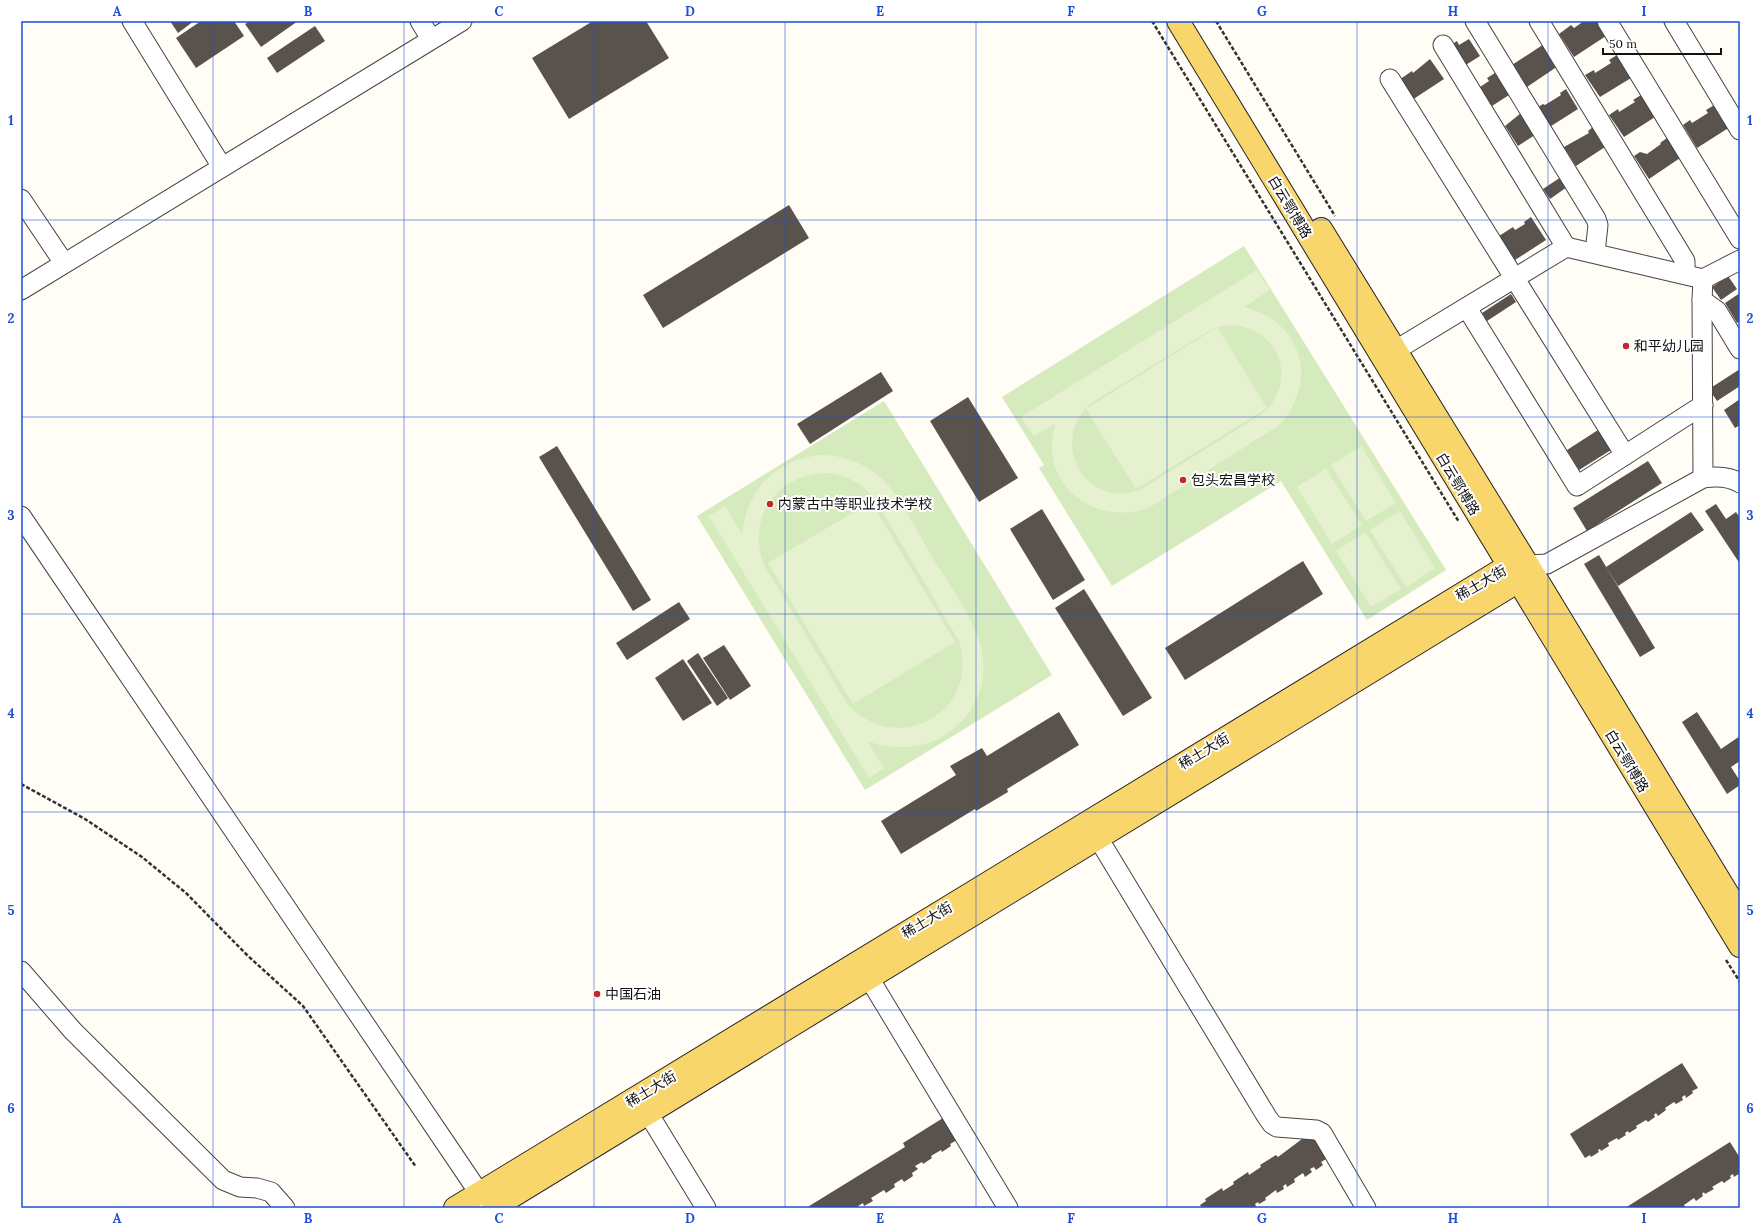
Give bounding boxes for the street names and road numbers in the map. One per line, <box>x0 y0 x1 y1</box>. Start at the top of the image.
street label: 白云鄂博路 <box>1264 172 1316 242</box>
street label: 白云鄂博路 <box>1432 449 1484 519</box>
street label: 稀土大街 <box>1452 561 1510 605</box>
street label: 白云鄂博路 <box>1601 726 1653 796</box>
street label: 稀土大街 <box>1175 729 1233 773</box>
street label: 稀土大街 <box>898 898 956 942</box>
street label: 稀土大街 <box>622 1067 680 1111</box>

